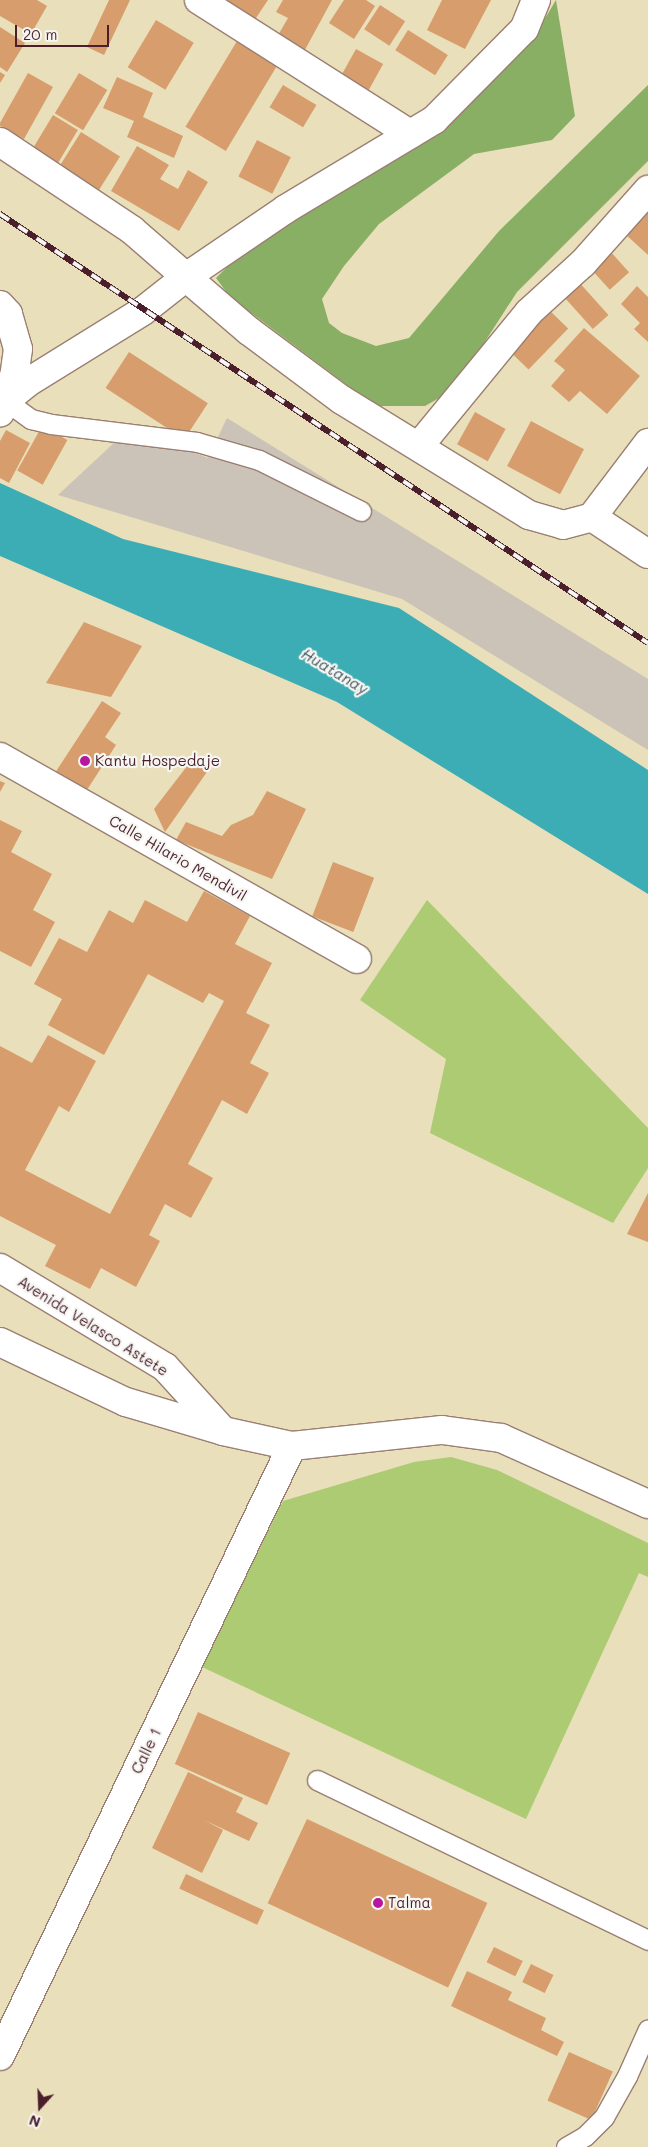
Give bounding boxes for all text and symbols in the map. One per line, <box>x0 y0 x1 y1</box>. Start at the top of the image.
scale bar <box>18 15 111 47</box>
text: 20 m <box>23 24 57 44</box>
water label: Huatanay <box>298 644 372 698</box>
place label: Kantu Hospedaje <box>95 752 220 770</box>
marker: Kantu Hospedaje <box>79 755 91 767</box>
street label: Calle Hilario Mendivil <box>106 811 250 905</box>
street label: Avenida Velasco Astete <box>14 1272 172 1380</box>
street label: Calle 1 <box>127 1725 165 1777</box>
place label: Talma <box>388 1894 431 1912</box>
marker: Talma <box>372 1897 384 1909</box>
north arrow <box>15 2082 65 2132</box>
text: N <box>26 2111 43 2132</box>

